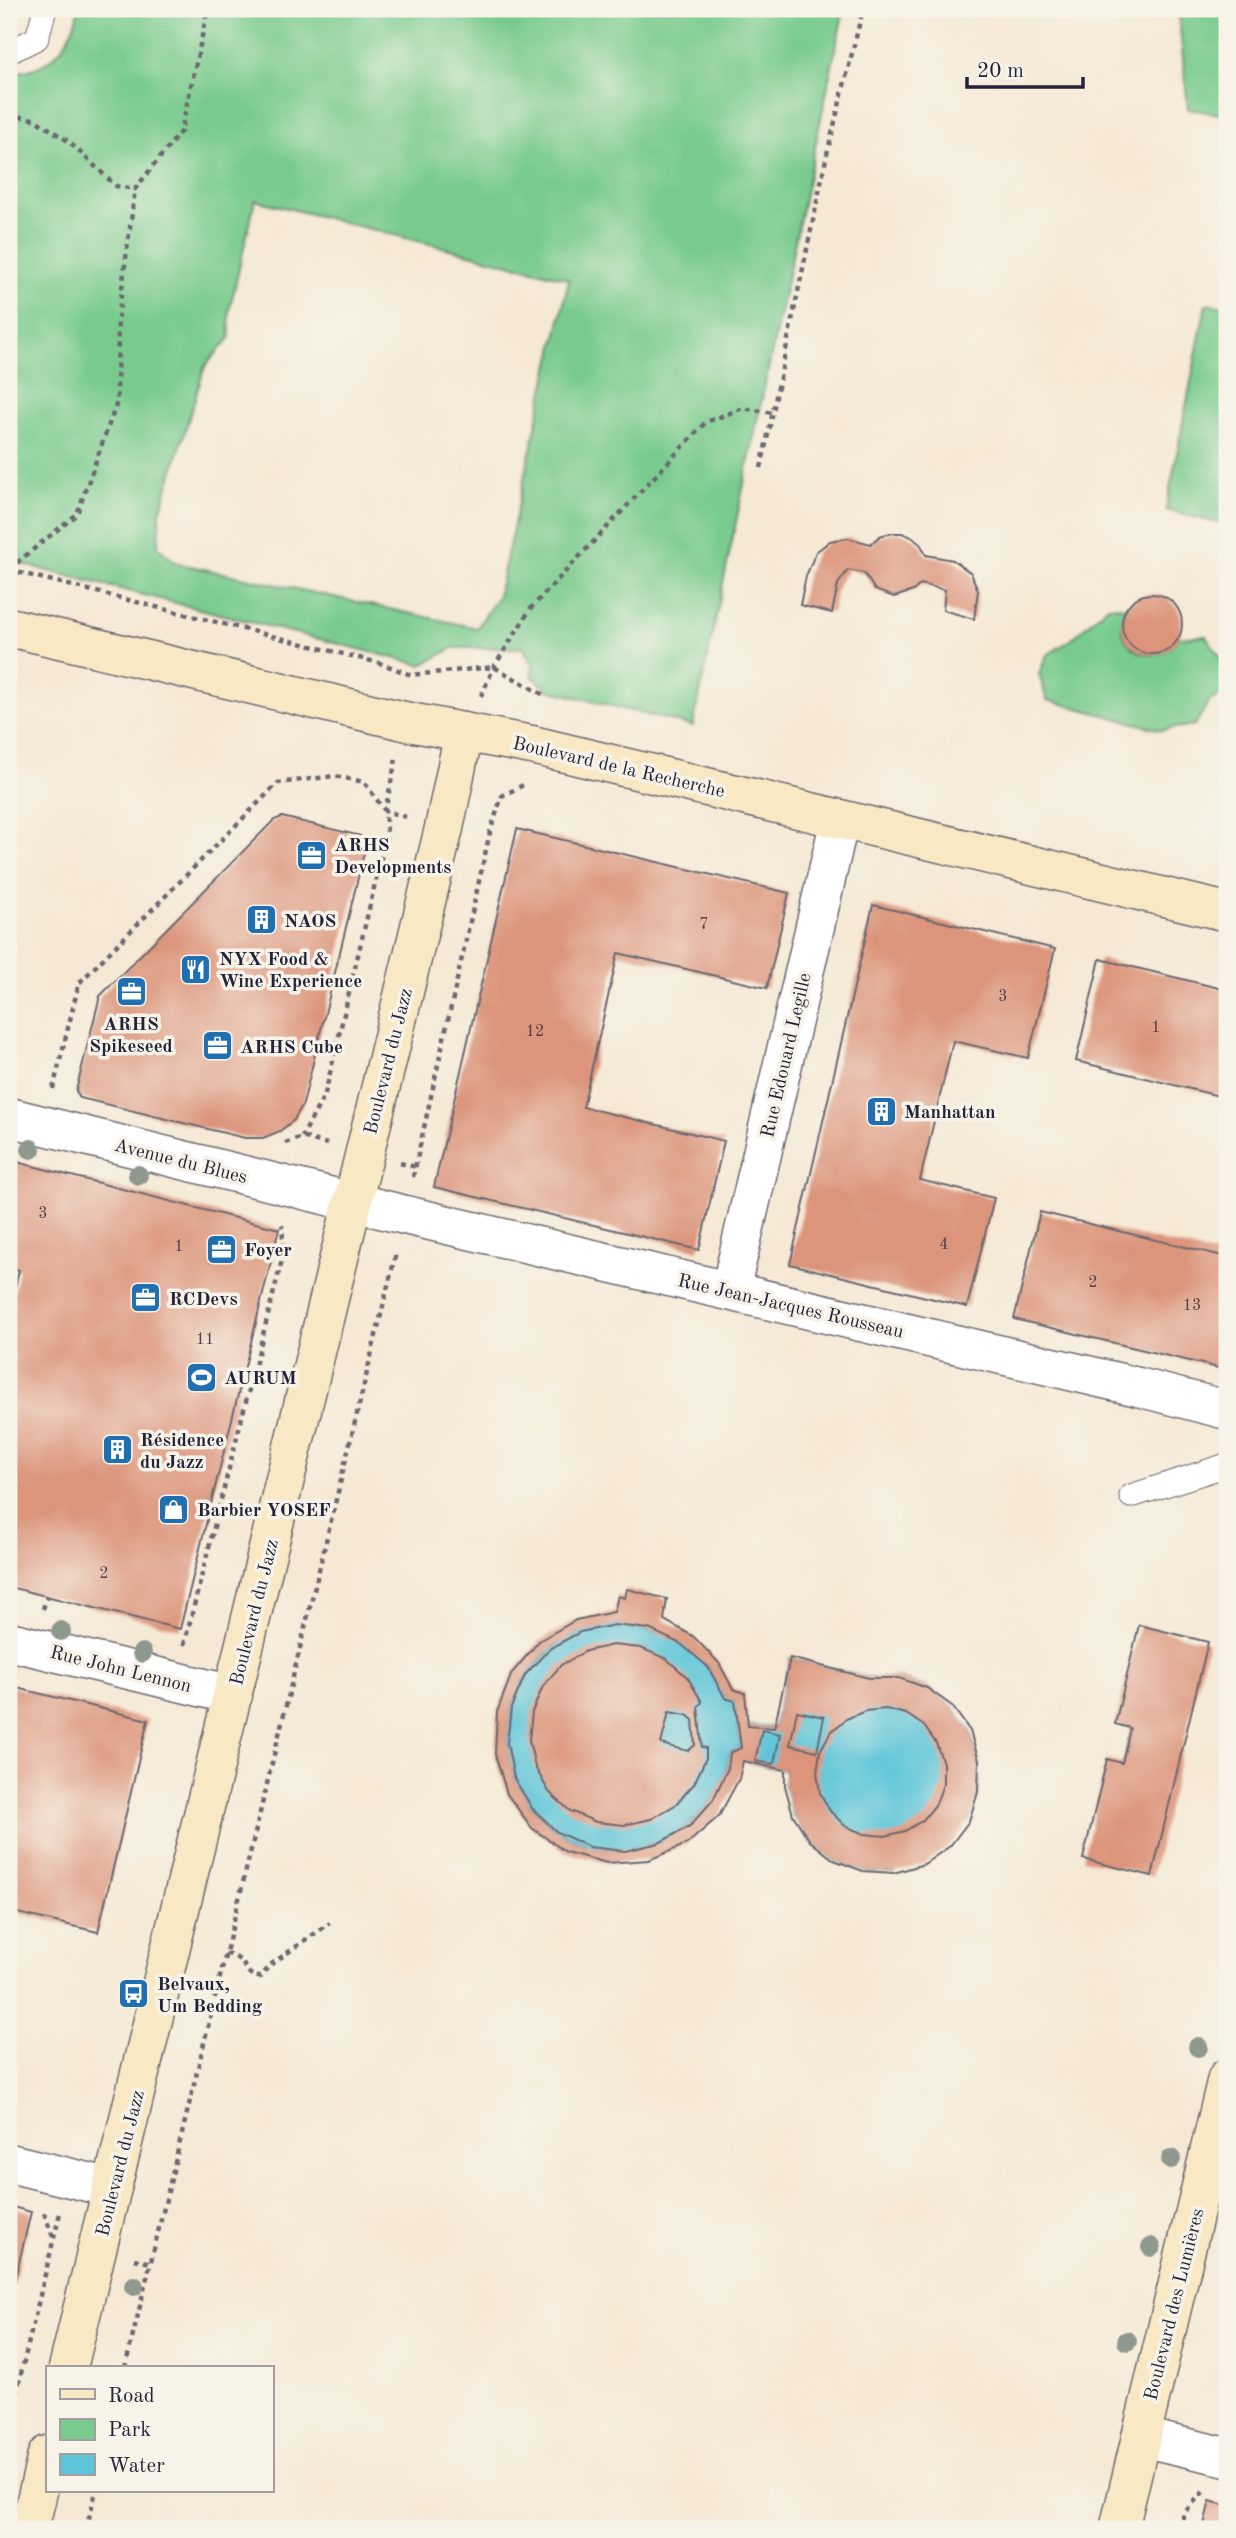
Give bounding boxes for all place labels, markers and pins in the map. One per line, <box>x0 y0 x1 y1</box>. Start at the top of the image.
place label: ARHS Developments <box>334 837 451 878</box>
office icon: ARHS Developments <box>294 838 328 872</box>
building icon: NAOS <box>244 903 278 937</box>
place label: NAOS <box>284 913 336 932</box>
place label: NYX Food & Wine Experience <box>219 951 362 992</box>
restaurant icon: NYX Food & Wine Experience <box>179 952 213 986</box>
office icon: ARHS Spikeseed <box>114 975 148 1009</box>
place label: ARHS Spikeseed <box>89 1016 173 1057</box>
office icon: ARHS Cube <box>200 1029 234 1063</box>
place label: ARHS Cube <box>240 1039 343 1058</box>
building icon: Manhattan <box>864 1094 898 1128</box>
place label: Manhattan <box>904 1104 995 1123</box>
office icon: Foyer <box>204 1232 238 1266</box>
place label: Foyer <box>244 1242 292 1261</box>
office icon: RCDevs <box>129 1281 163 1315</box>
place label: RCDevs <box>169 1291 238 1310</box>
sports icon: AURUM <box>184 1360 218 1394</box>
place label: AURUM <box>224 1370 297 1389</box>
place label: Résidence du Jazz <box>140 1432 224 1473</box>
building icon: Résidence du Jazz <box>100 1433 134 1467</box>
shop icon: Barbier YOSEF <box>157 1492 191 1526</box>
place label: Barbier YOSEF <box>197 1502 331 1521</box>
place label: Belvaux, Um Bedding <box>157 1976 263 2017</box>
bus stop icon: Belvaux, Um Bedding <box>117 1977 151 2011</box>

